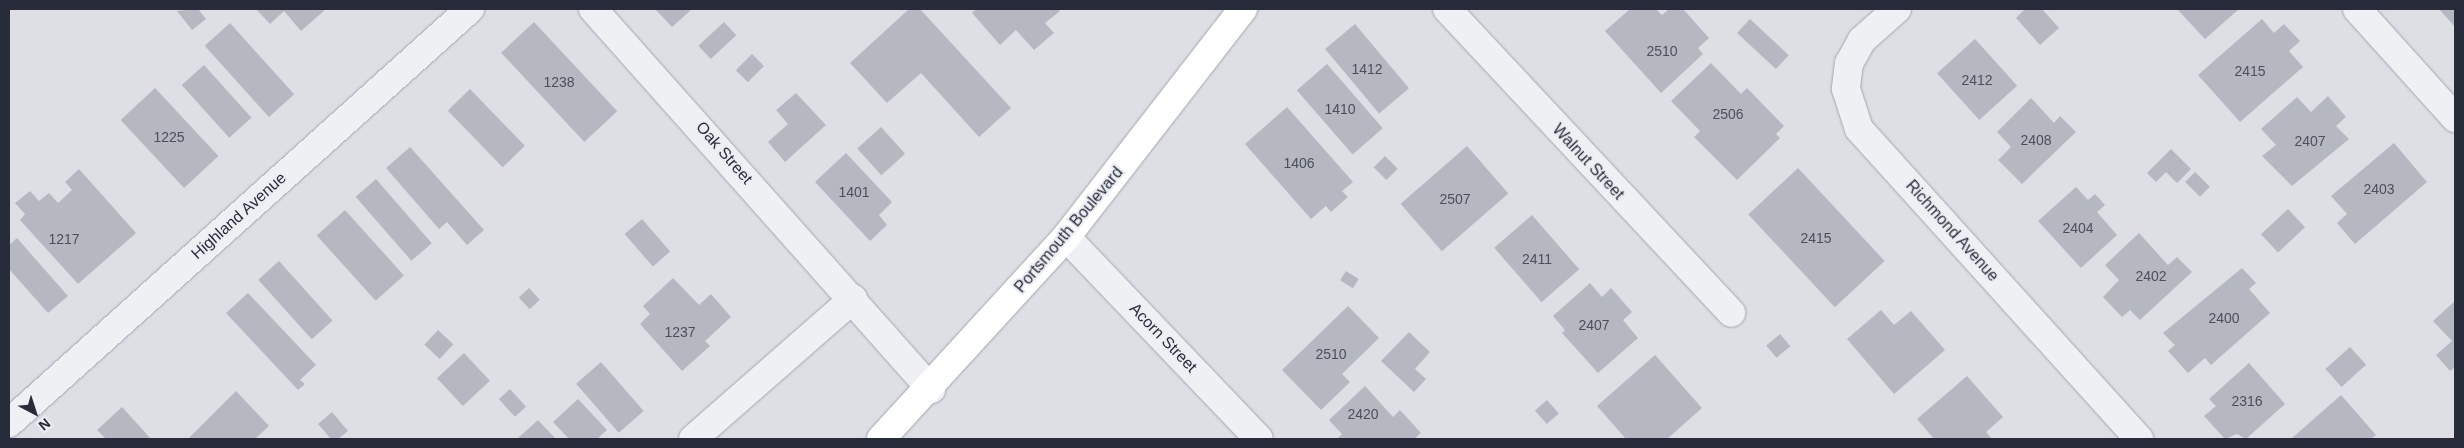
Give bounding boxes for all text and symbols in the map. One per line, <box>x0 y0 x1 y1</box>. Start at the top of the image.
house number: 2510 <box>1646 43 1678 59</box>
house number: 1412 <box>1351 61 1383 77</box>
house number: 2415 <box>2234 63 2266 79</box>
house number: 2412 <box>1961 72 1993 88</box>
house number: 1238 <box>543 74 575 90</box>
house number: 1410 <box>1324 101 1356 117</box>
house number: 2506 <box>1712 106 1744 122</box>
street label: Oak Street <box>692 118 756 188</box>
street label: Walnut Street <box>1548 120 1628 204</box>
house number: 1225 <box>153 129 185 145</box>
house number: 2408 <box>2020 132 2052 148</box>
house number: 2407 <box>2294 133 2326 149</box>
house number: 1406 <box>1283 155 1315 171</box>
street label: Portsmouth Boulevard <box>1011 163 1127 297</box>
street label: Highland Avenue <box>187 168 291 264</box>
street label: Richmond Avenue <box>1901 176 2003 286</box>
house number: 2403 <box>2363 181 2395 197</box>
house number: 1401 <box>838 184 870 200</box>
house number: 2507 <box>1439 191 1471 207</box>
house number: 2404 <box>2062 220 2094 236</box>
house number: 2415 <box>1800 230 1832 246</box>
house number: 1217 <box>48 231 80 247</box>
house number: 2411 <box>1522 251 1552 267</box>
house number: 2402 <box>2135 268 2167 284</box>
street label: Acorn Street <box>1125 299 1201 377</box>
house number: 2400 <box>2208 310 2240 326</box>
house number: 2407 <box>1578 317 1610 333</box>
house number: 1237 <box>664 324 696 340</box>
house number: 2510 <box>1315 346 1347 362</box>
north arrow <box>10 388 60 438</box>
house number: 2316 <box>2231 393 2263 409</box>
house number: 2420 <box>1347 406 1379 422</box>
text: N <box>36 415 54 434</box>

